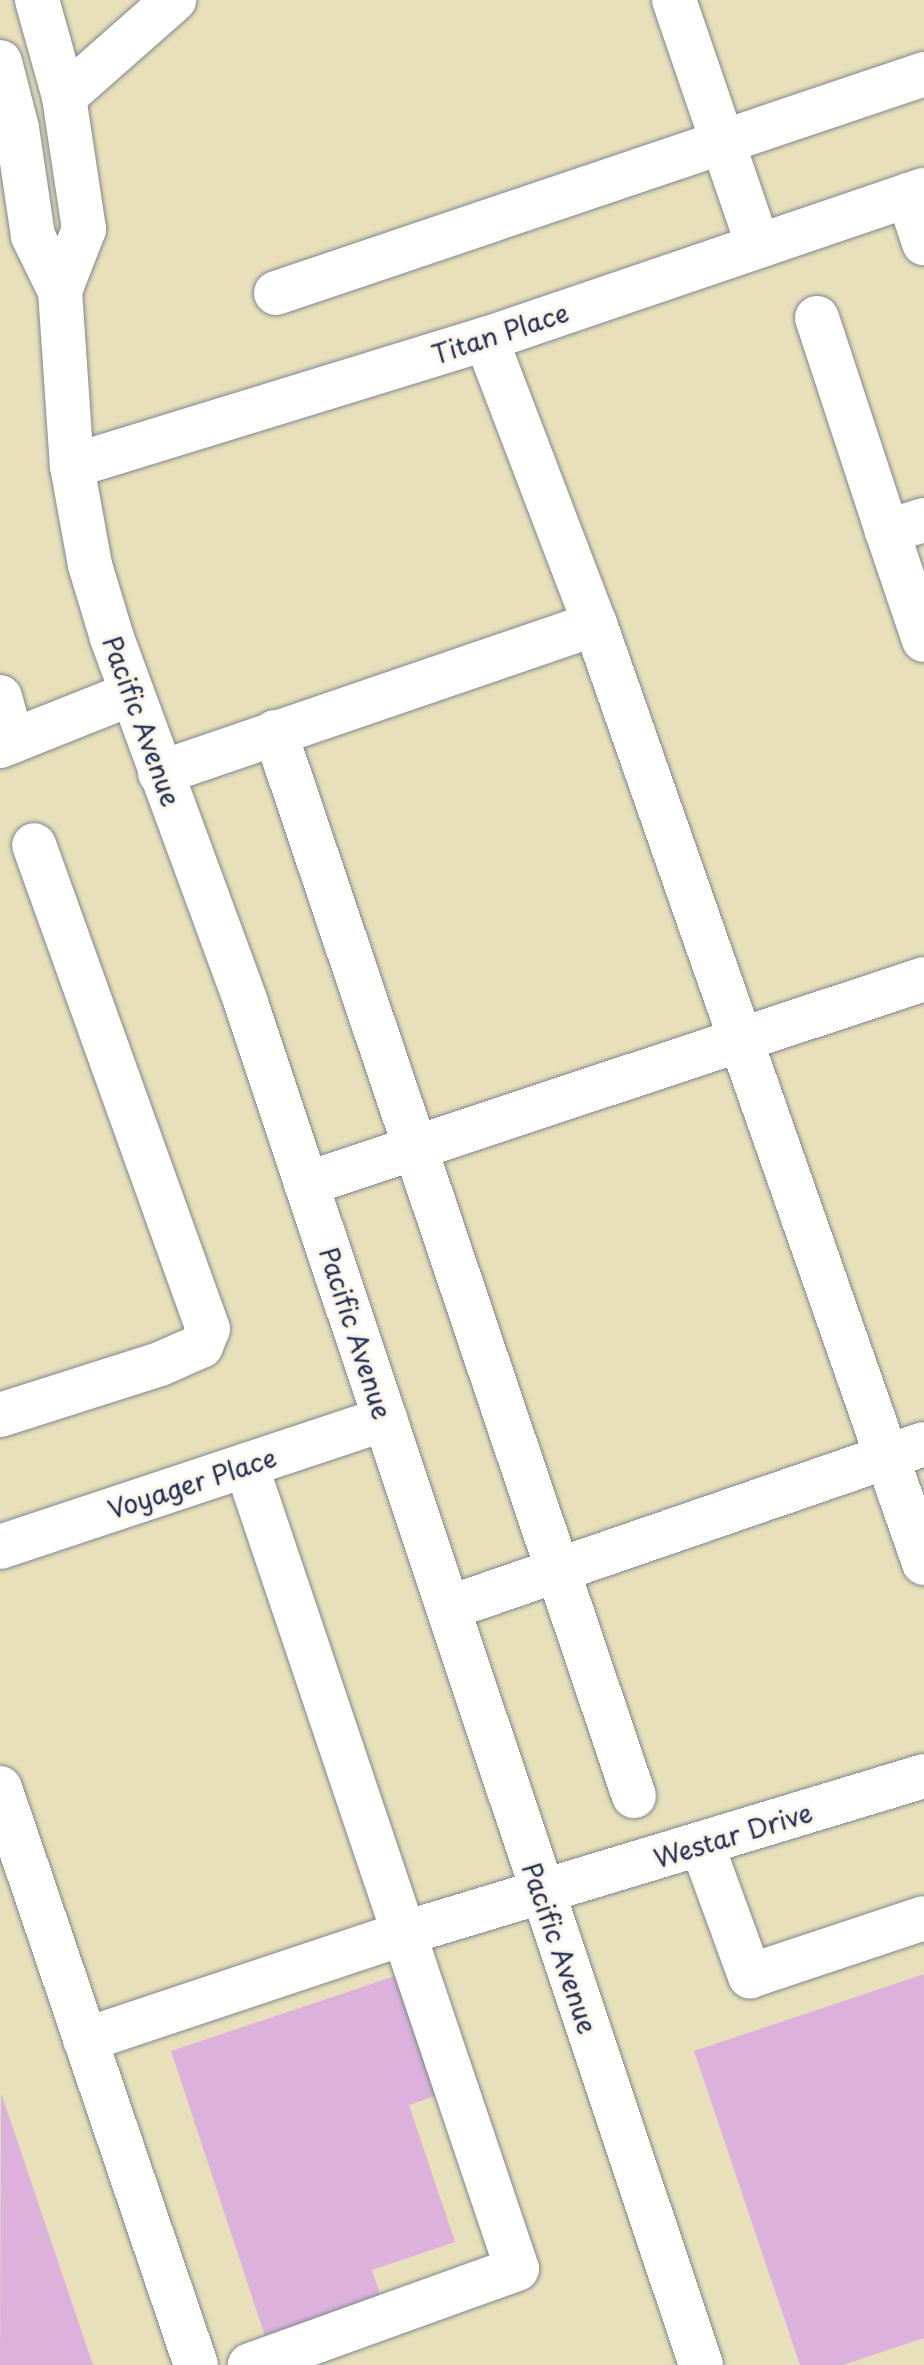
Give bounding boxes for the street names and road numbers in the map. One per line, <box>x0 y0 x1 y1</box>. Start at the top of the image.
street label: Titan Place <box>428 296 572 370</box>
street label: Pacific Avenue <box>97 631 187 811</box>
street label: Pacific Avenue <box>313 1243 399 1423</box>
street label: Voyager Place <box>103 1441 281 1525</box>
street label: Westar Drive <box>650 1796 816 1874</box>
street label: Pacific Avenue <box>516 1858 604 2038</box>

